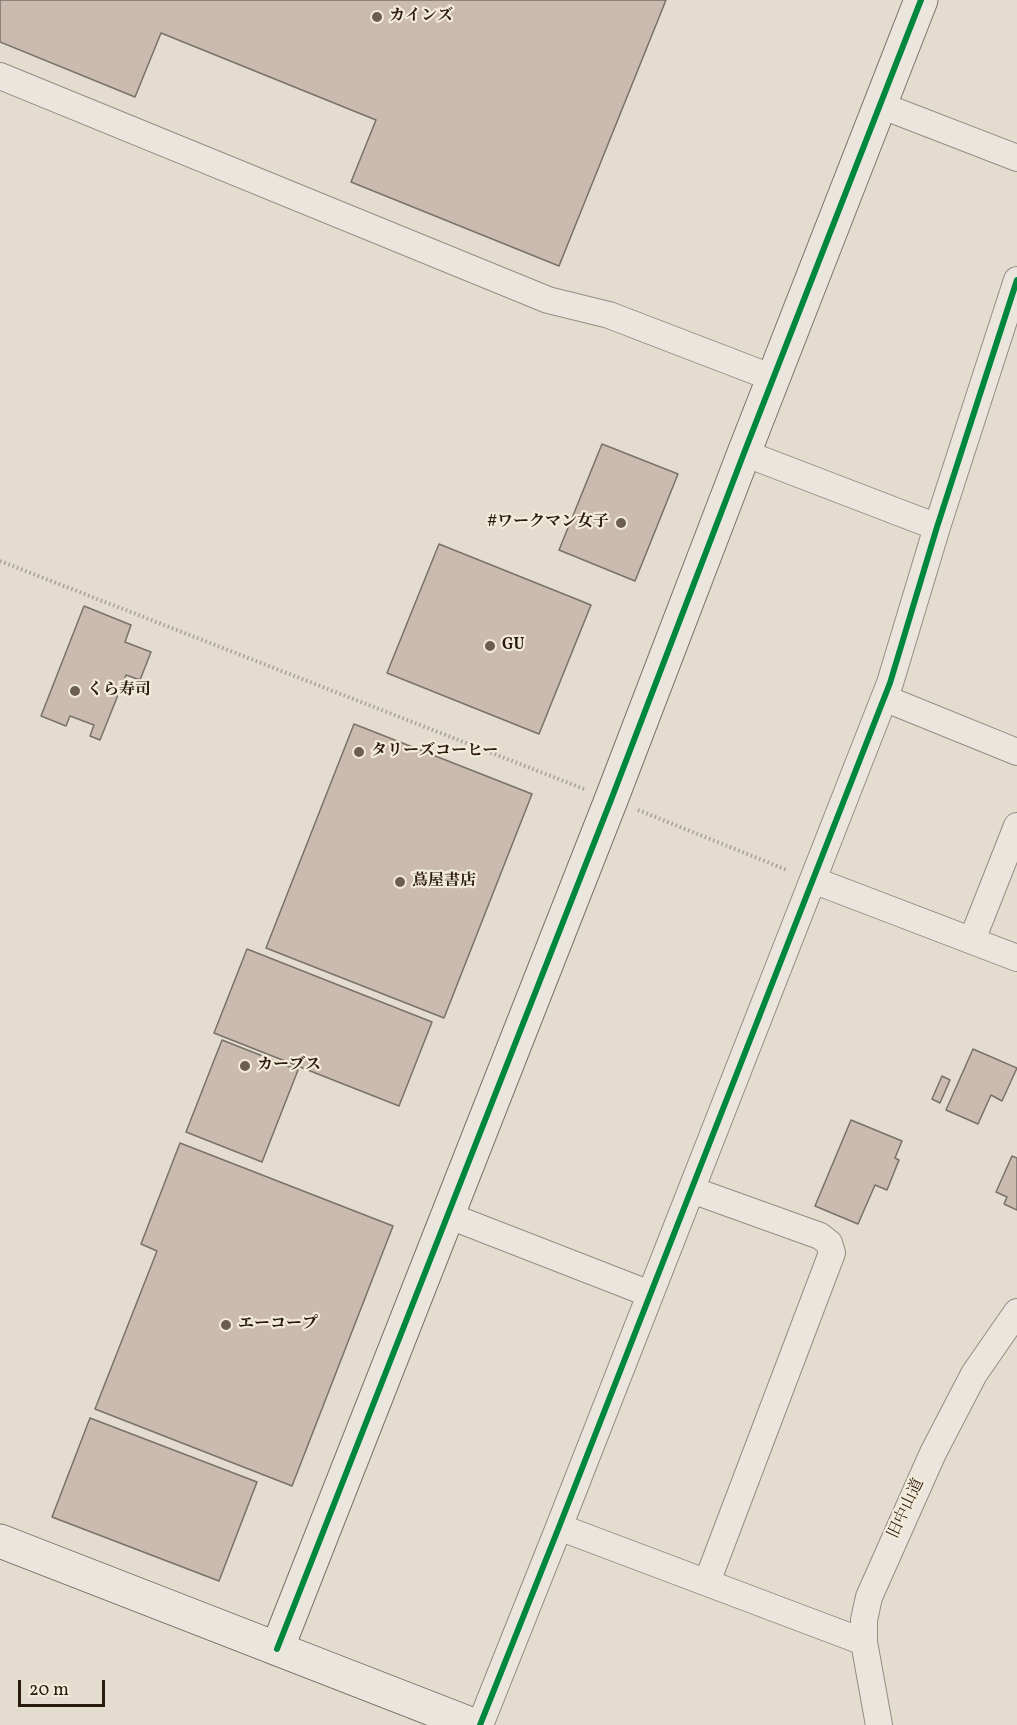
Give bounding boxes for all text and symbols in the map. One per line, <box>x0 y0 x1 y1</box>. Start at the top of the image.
place label: カインズ <box>389 7 453 27</box>
marker: カインズ <box>370 10 384 24</box>
place label: #ワークマン女子 <box>487 513 609 533</box>
marker: #ワークマン女子 <box>614 516 628 530</box>
place label: GU <box>502 636 524 656</box>
marker: GU <box>483 639 497 653</box>
place label: くら寿司 <box>87 681 151 701</box>
marker: くら寿司 <box>68 684 82 698</box>
place label: タリーズコーヒー <box>371 742 498 762</box>
marker: タリーズコーヒー <box>352 745 366 759</box>
place label: 蔦屋書店 <box>412 872 476 892</box>
marker: 蔦屋書店 <box>393 875 407 889</box>
place label: カーブス <box>257 1056 321 1076</box>
marker: カーブス <box>238 1059 252 1073</box>
place label: エーコープ <box>238 1315 318 1335</box>
marker: エーコープ <box>219 1318 233 1332</box>
street label: 旧中山道 <box>885 1476 929 1542</box>
scale bar <box>21 1668 108 1706</box>
text: 20 m <box>29 1678 69 1703</box>

